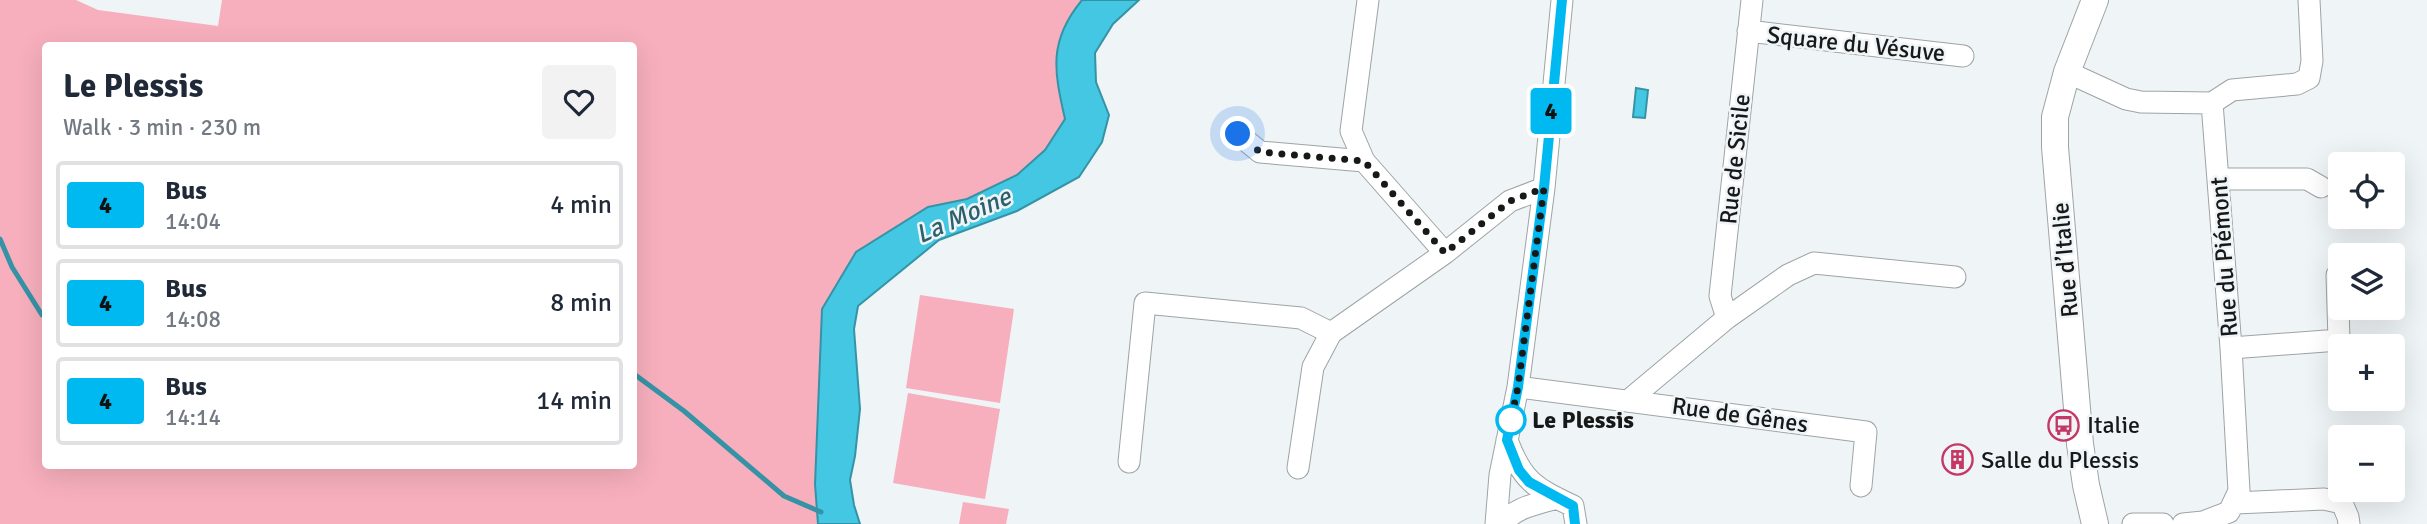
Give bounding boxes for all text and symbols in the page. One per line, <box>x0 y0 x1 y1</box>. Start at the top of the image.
street label: Square du Vésuve <box>1765 20 1947 68</box>
button: heart <box>542 65 616 139</box>
text: Le Plessis <box>63 66 203 107</box>
line badge: 4 <box>1528 88 1574 134</box>
street label: Rue de Sicile <box>1713 92 1757 226</box>
text: 4 <box>1545 96 1557 126</box>
text: Walk · 3 min · 230 m <box>63 113 261 142</box>
your location <box>1220 116 1255 151</box>
map controls <box>2328 152 2405 502</box>
button: locate <box>2328 152 2405 229</box>
text: Bus <box>165 175 207 207</box>
street label: Rue du Piémont <box>2203 176 2245 338</box>
water label: La Moine <box>911 180 1018 251</box>
text: 4 min <box>550 189 612 221</box>
text: 4 <box>99 190 112 220</box>
street label: Rue d’Italie <box>2045 201 2085 319</box>
text: 14:04 <box>165 207 221 236</box>
button: layers <box>2328 243 2405 320</box>
text: Bus <box>165 273 207 305</box>
text: 8 min <box>550 287 612 319</box>
text: 4 <box>99 288 112 318</box>
text: 14:08 <box>165 305 221 334</box>
button: + <box>2328 334 2405 411</box>
text: Bus <box>165 371 207 403</box>
text: 14 min <box>536 385 612 417</box>
text: 4 <box>99 386 112 416</box>
street label: Rue de Gênes <box>1670 391 1810 439</box>
text: 14:14 <box>165 403 221 432</box>
marker: Le Plessis <box>1496 405 1526 435</box>
place label: Le Plessis <box>1532 405 1634 435</box>
bus stop icon: Italie <box>2047 408 2081 442</box>
place label: Italie <box>2087 410 2140 440</box>
button: − <box>2328 425 2405 502</box>
building icon: Salle du Plessis <box>1941 443 1975 477</box>
place label: Salle du Plessis <box>1981 445 2139 475</box>

